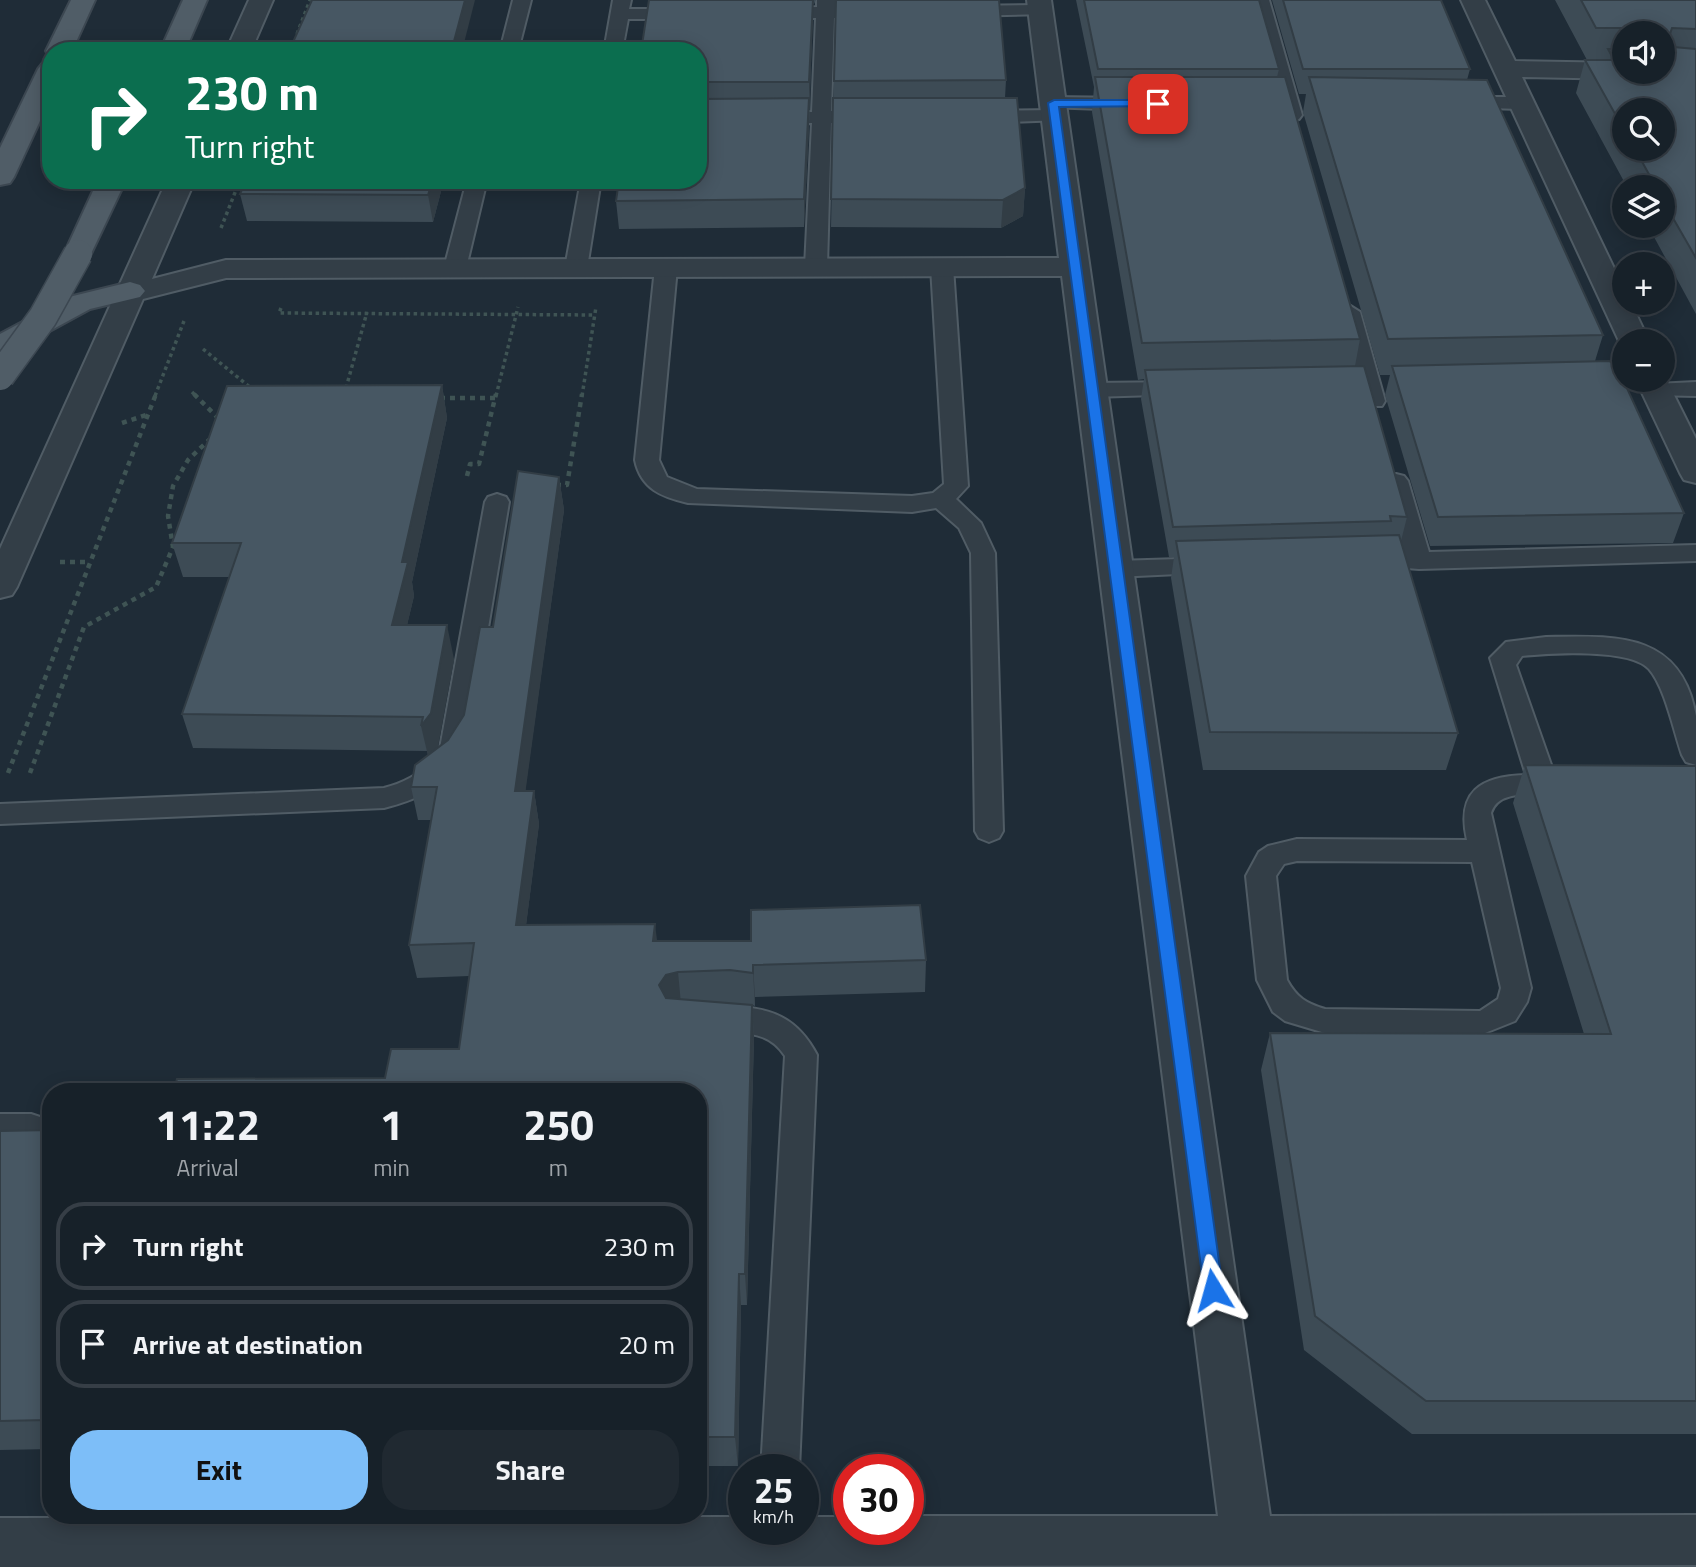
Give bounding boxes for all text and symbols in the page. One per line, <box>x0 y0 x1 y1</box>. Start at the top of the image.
map controls <box>1612 21 1675 392</box>
button: sound <box>1612 21 1675 84</box>
text: 230 m <box>185 54 319 129</box>
icon: right <box>70 70 161 161</box>
pin <box>1128 74 1188 134</box>
icon: arrive <box>1139 85 1177 123</box>
button: search <box>1612 98 1675 161</box>
text: Turn right <box>185 122 314 170</box>
button: layers <box>1612 175 1675 238</box>
button: + <box>1612 252 1675 315</box>
button: − <box>1612 329 1675 392</box>
text: 11:22 <box>155 1092 260 1156</box>
text: 1 <box>380 1092 403 1156</box>
text: 250 <box>523 1092 594 1156</box>
text: Arrival <box>176 1150 239 1185</box>
text: min <box>373 1150 410 1185</box>
text: m <box>549 1150 568 1185</box>
icon: right <box>74 1227 112 1265</box>
text: Turn right <box>133 1227 244 1266</box>
text: 230 m <box>604 1227 675 1266</box>
position arrow <box>1176 1253 1250 1327</box>
icon: arrive <box>74 1325 112 1363</box>
text: Arrive at destination <box>133 1325 363 1364</box>
text: 20 m <box>618 1325 675 1364</box>
button: Exit <box>70 1430 368 1510</box>
button: Share <box>382 1430 679 1510</box>
speed limit sign: 30 <box>833 1454 924 1545</box>
text: 25 <box>754 1463 793 1517</box>
text: km/h <box>753 1503 794 1530</box>

